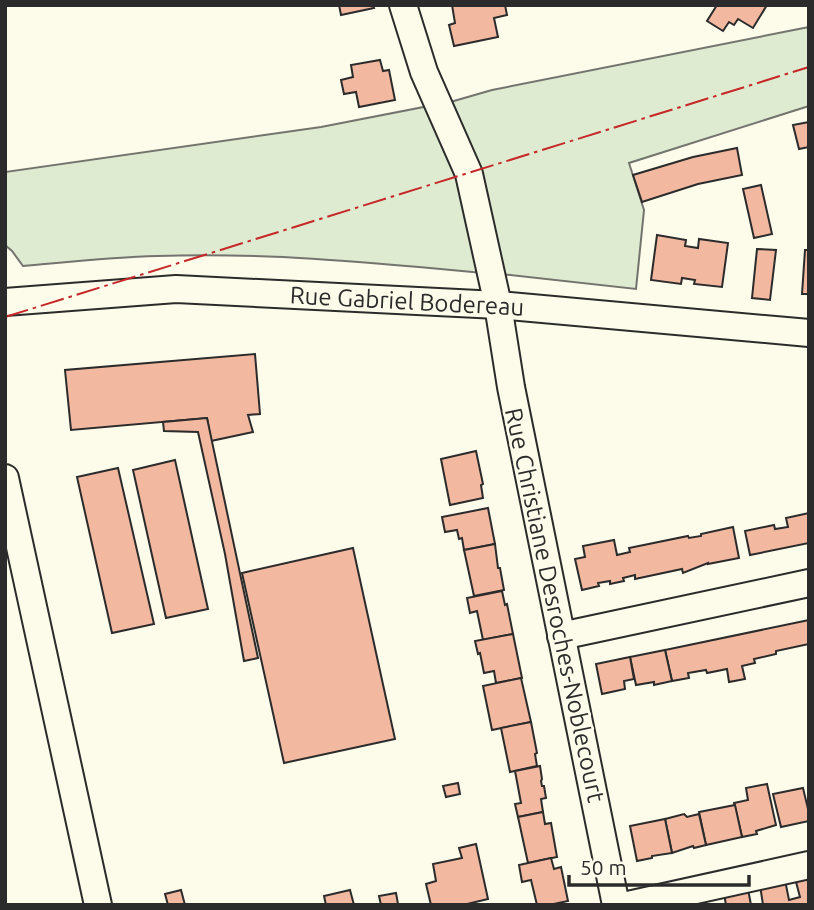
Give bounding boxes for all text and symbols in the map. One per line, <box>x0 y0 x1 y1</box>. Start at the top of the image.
street label: Rue Gabriel Bodereau <box>289 281 525 321</box>
street label: Rue Christiane Desroches-Noblecourt <box>500 405 610 805</box>
scale bar <box>569 844 749 888</box>
text: 50 m <box>580 855 627 879</box>

